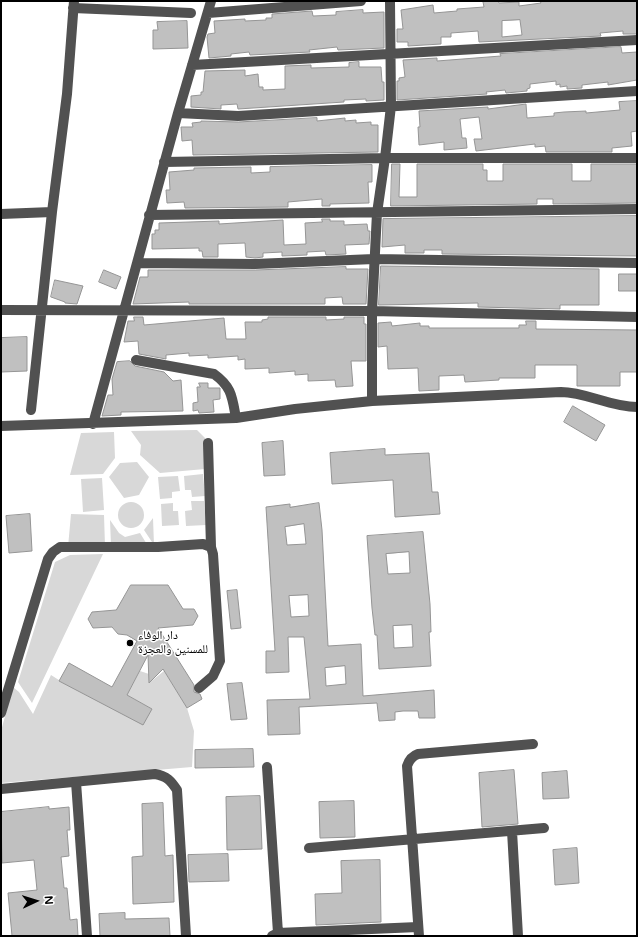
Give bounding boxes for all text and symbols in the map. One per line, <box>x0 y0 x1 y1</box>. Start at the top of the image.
place label: دار الوفاء للمسنين والعجزة <box>138 629 208 657</box>
marker: دار الوفاء للمسنين والعجزة <box>125 638 135 648</box>
north arrow <box>16 881 56 921</box>
text: N <box>42 895 55 905</box>

